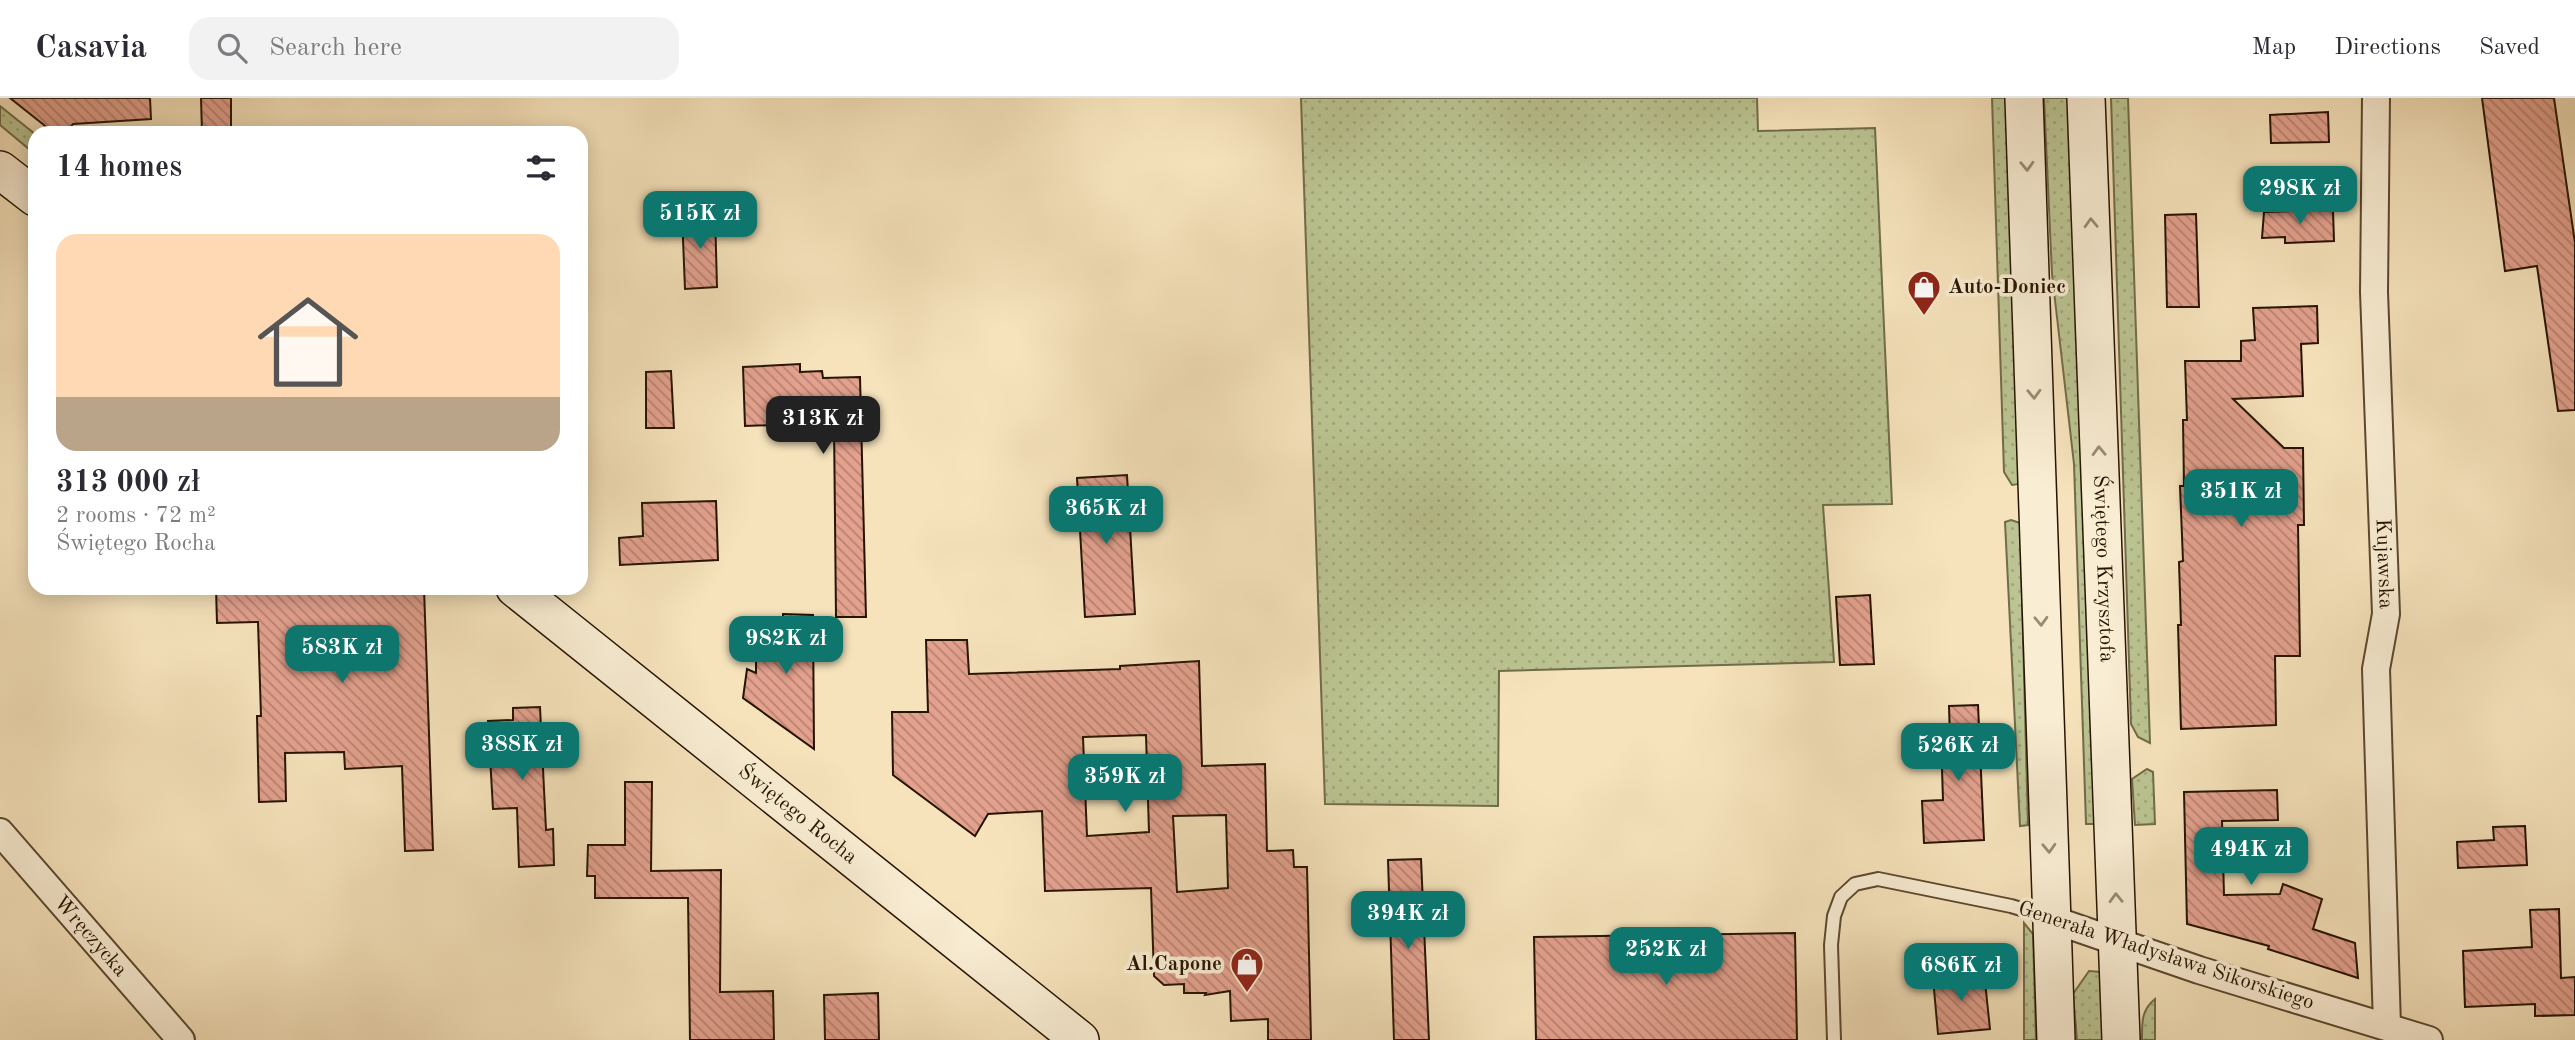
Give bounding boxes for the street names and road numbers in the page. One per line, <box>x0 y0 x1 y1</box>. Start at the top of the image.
street label: Świętego Krzysztofa <box>2090 474 2117 663</box>
street label: Kujawska <box>2372 518 2396 609</box>
street label: Świętego Rocha <box>734 756 861 868</box>
street label: Wręczycka <box>50 892 131 981</box>
street label: Generała Władysława Sikorskiego <box>2015 898 2317 1014</box>

